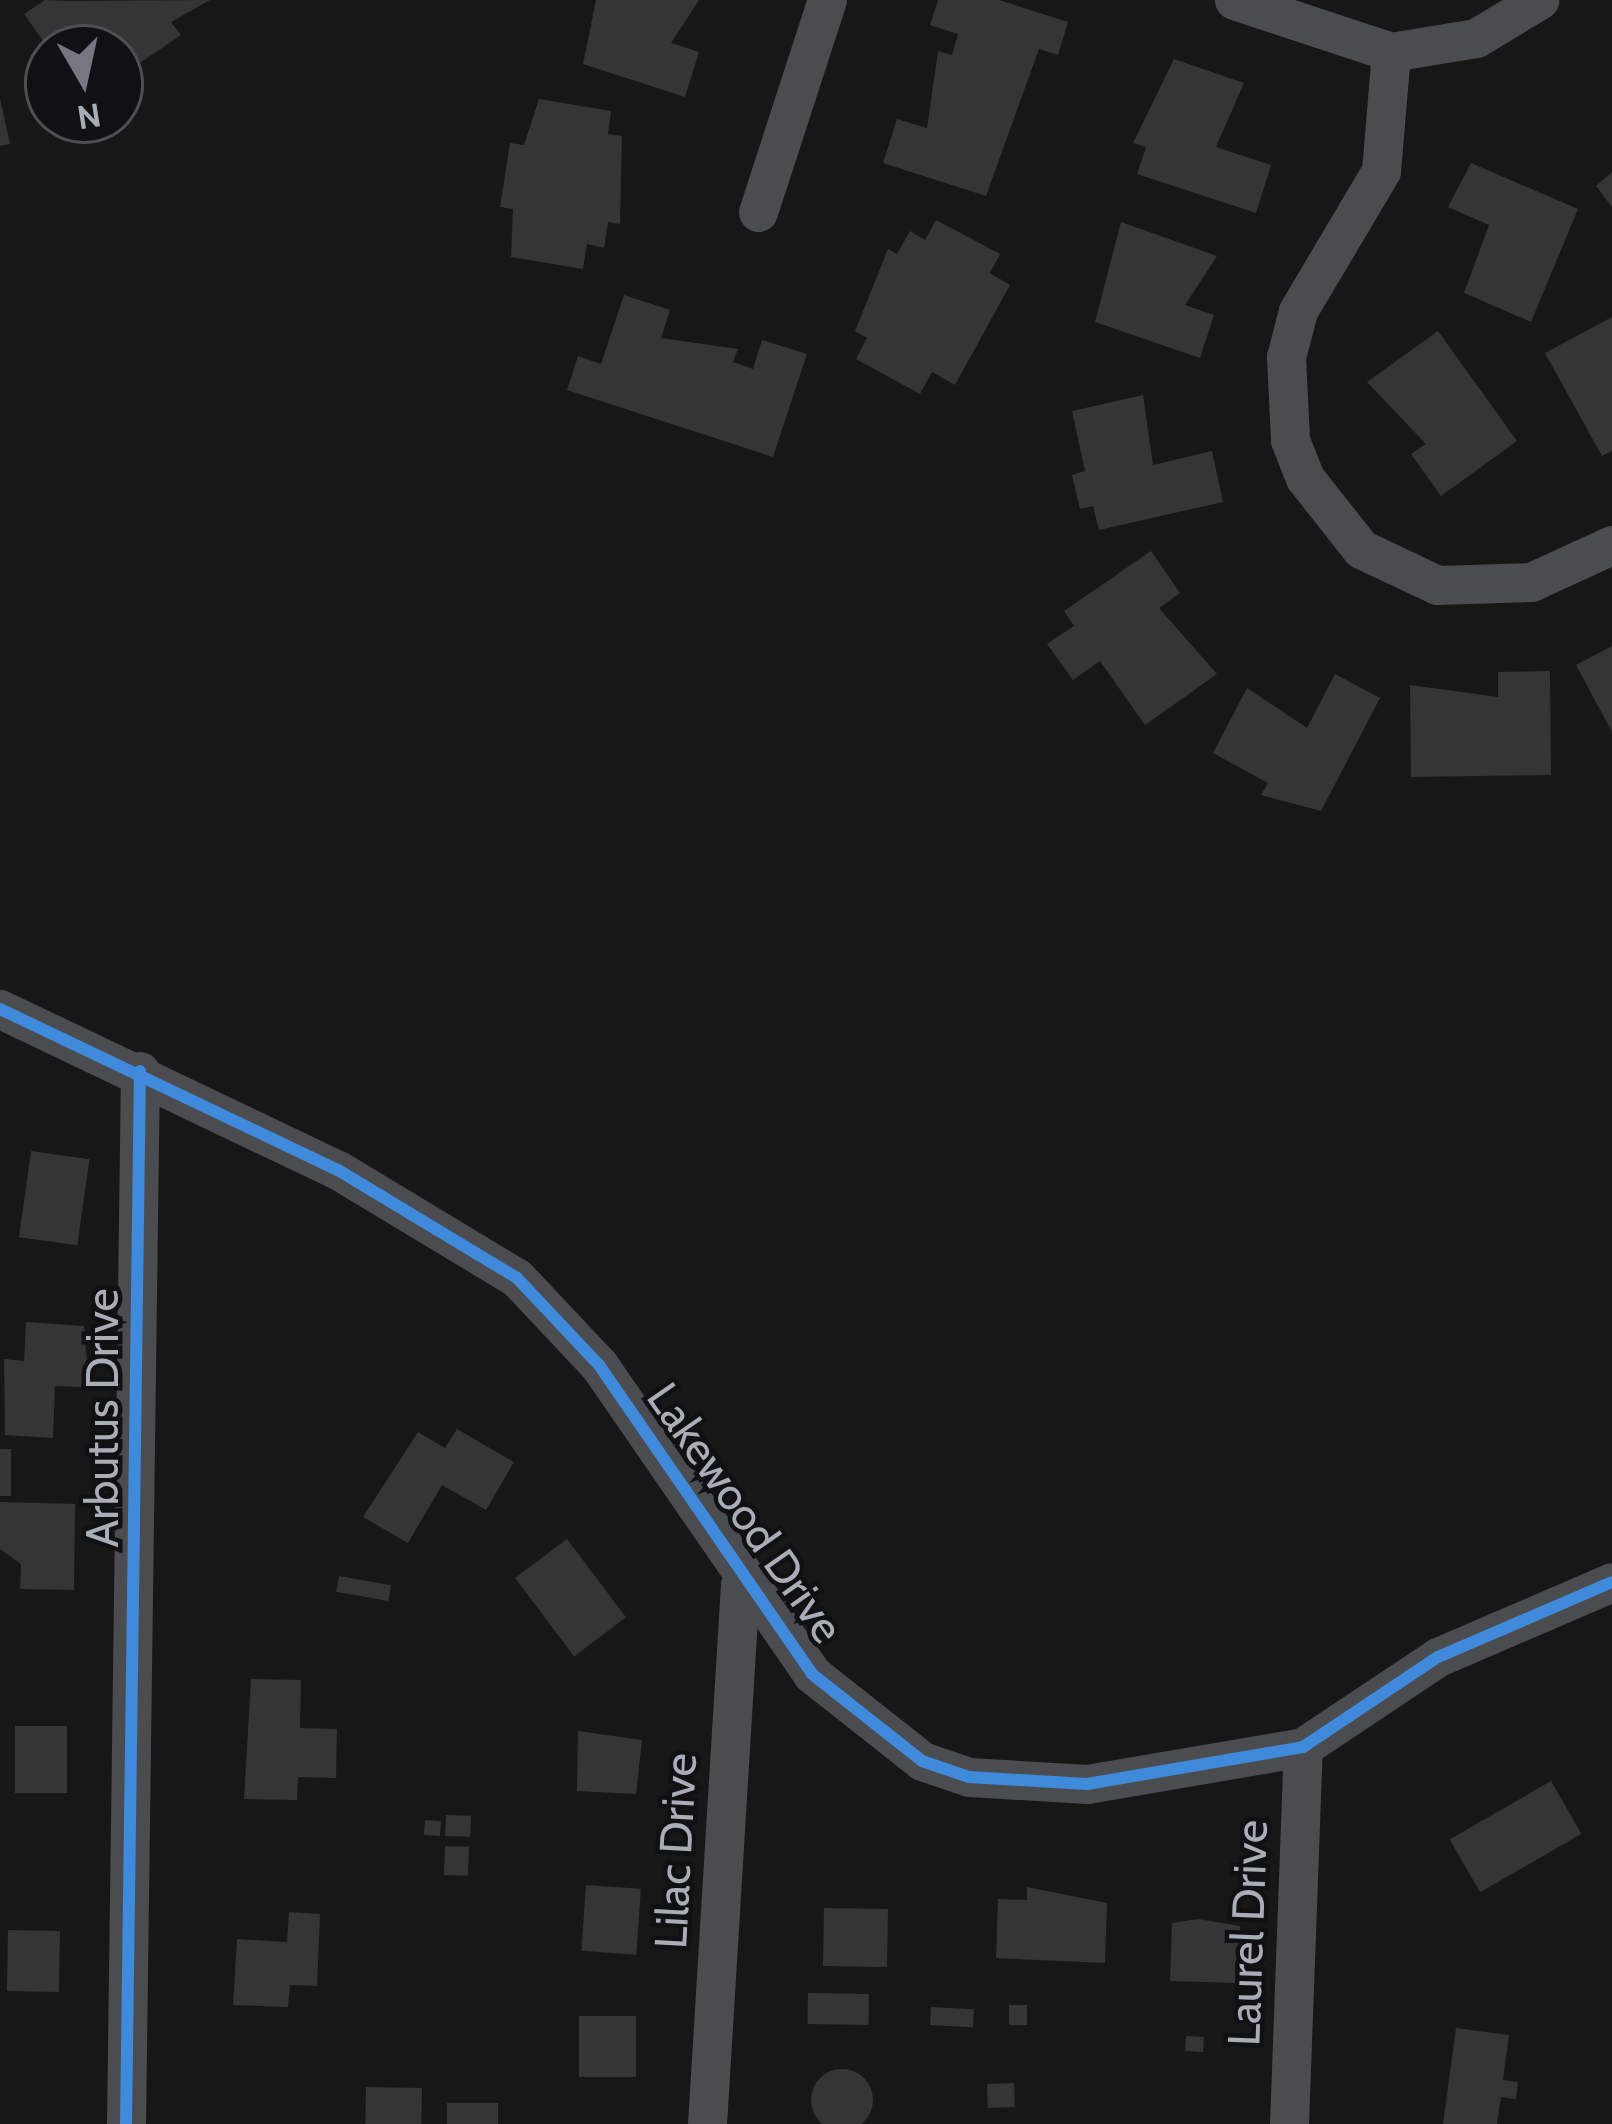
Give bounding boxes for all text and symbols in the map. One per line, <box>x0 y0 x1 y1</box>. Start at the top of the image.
north arrow <box>24 24 144 144</box>
text: N <box>75 95 104 138</box>
street label: Arbutus Drive <box>76 1289 130 1547</box>
street label: Lakewood Drive <box>636 1373 854 1653</box>
street label: Lilac Drive <box>644 1752 708 1950</box>
street label: Laurel Drive <box>1217 1819 1279 2047</box>

